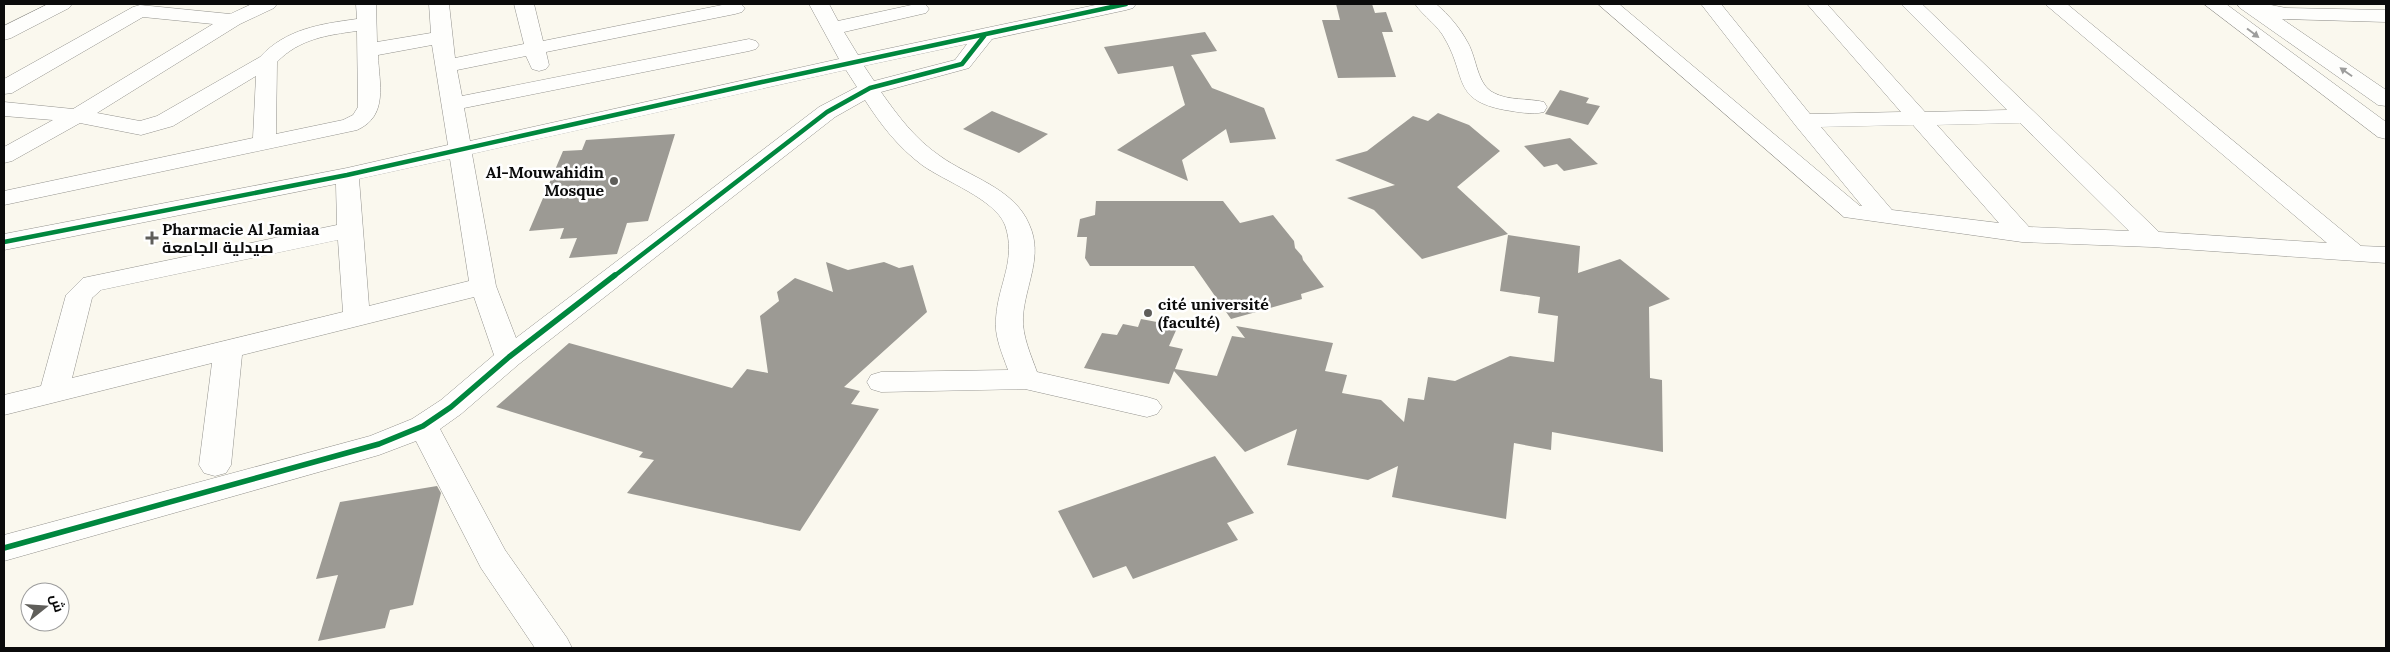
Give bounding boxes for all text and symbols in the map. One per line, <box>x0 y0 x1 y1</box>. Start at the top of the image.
one-way arrow <box>2246 28 2260 38</box>
one-way arrow <box>2339 67 2353 77</box>
place label: Al-Mouwahidin Mosque <box>486 162 604 200</box>
marker: Al-Mouwahidin Mosque <box>608 175 620 187</box>
place label: Pharmacie Al Jamiaa صيدلية الجامعة <box>162 219 320 257</box>
marker: Pharmacie Al Jamiaa صيدلية الجامعة <box>146 232 158 244</box>
place label: cité université (faculté) <box>1158 294 1269 333</box>
marker: cité université (faculté) <box>1142 307 1154 319</box>
north arrow <box>20 582 70 632</box>
text: ش <box>46 592 69 614</box>

